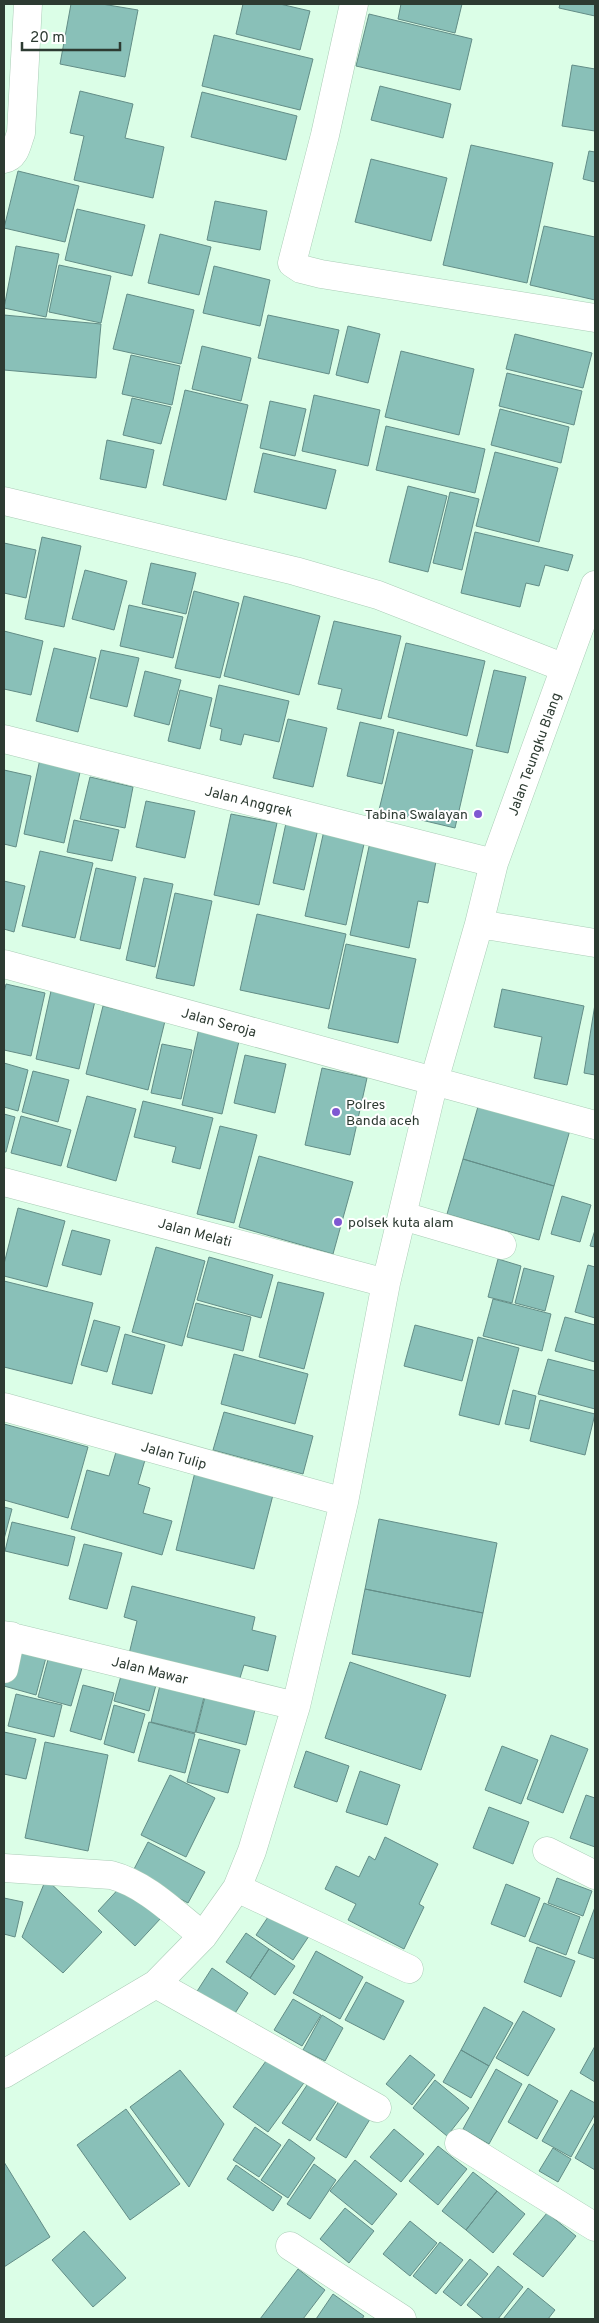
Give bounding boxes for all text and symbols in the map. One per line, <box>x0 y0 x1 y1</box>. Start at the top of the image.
scale bar <box>22 20 120 52</box>
text: 20 m <box>30 29 65 48</box>
street label: Jalan Teungku Blang <box>505 691 566 819</box>
street label: Jalan Anggrek <box>203 783 295 822</box>
place label: Tabina Swalayan <box>365 807 468 824</box>
marker: Tabina Swalayan <box>472 808 484 820</box>
street label: Jalan Seroja <box>179 1005 258 1042</box>
place label: Polres Banda aceh <box>346 1097 420 1130</box>
marker: Polres Banda aceh <box>330 1106 342 1118</box>
street label: Jalan Melati <box>156 1215 233 1251</box>
place label: polsek kuta alam <box>348 1215 454 1232</box>
marker: polsek kuta alam <box>332 1216 344 1228</box>
street label: Jalan Tulip <box>139 1439 208 1474</box>
street label: Jalan Mawar <box>110 1654 190 1689</box>

